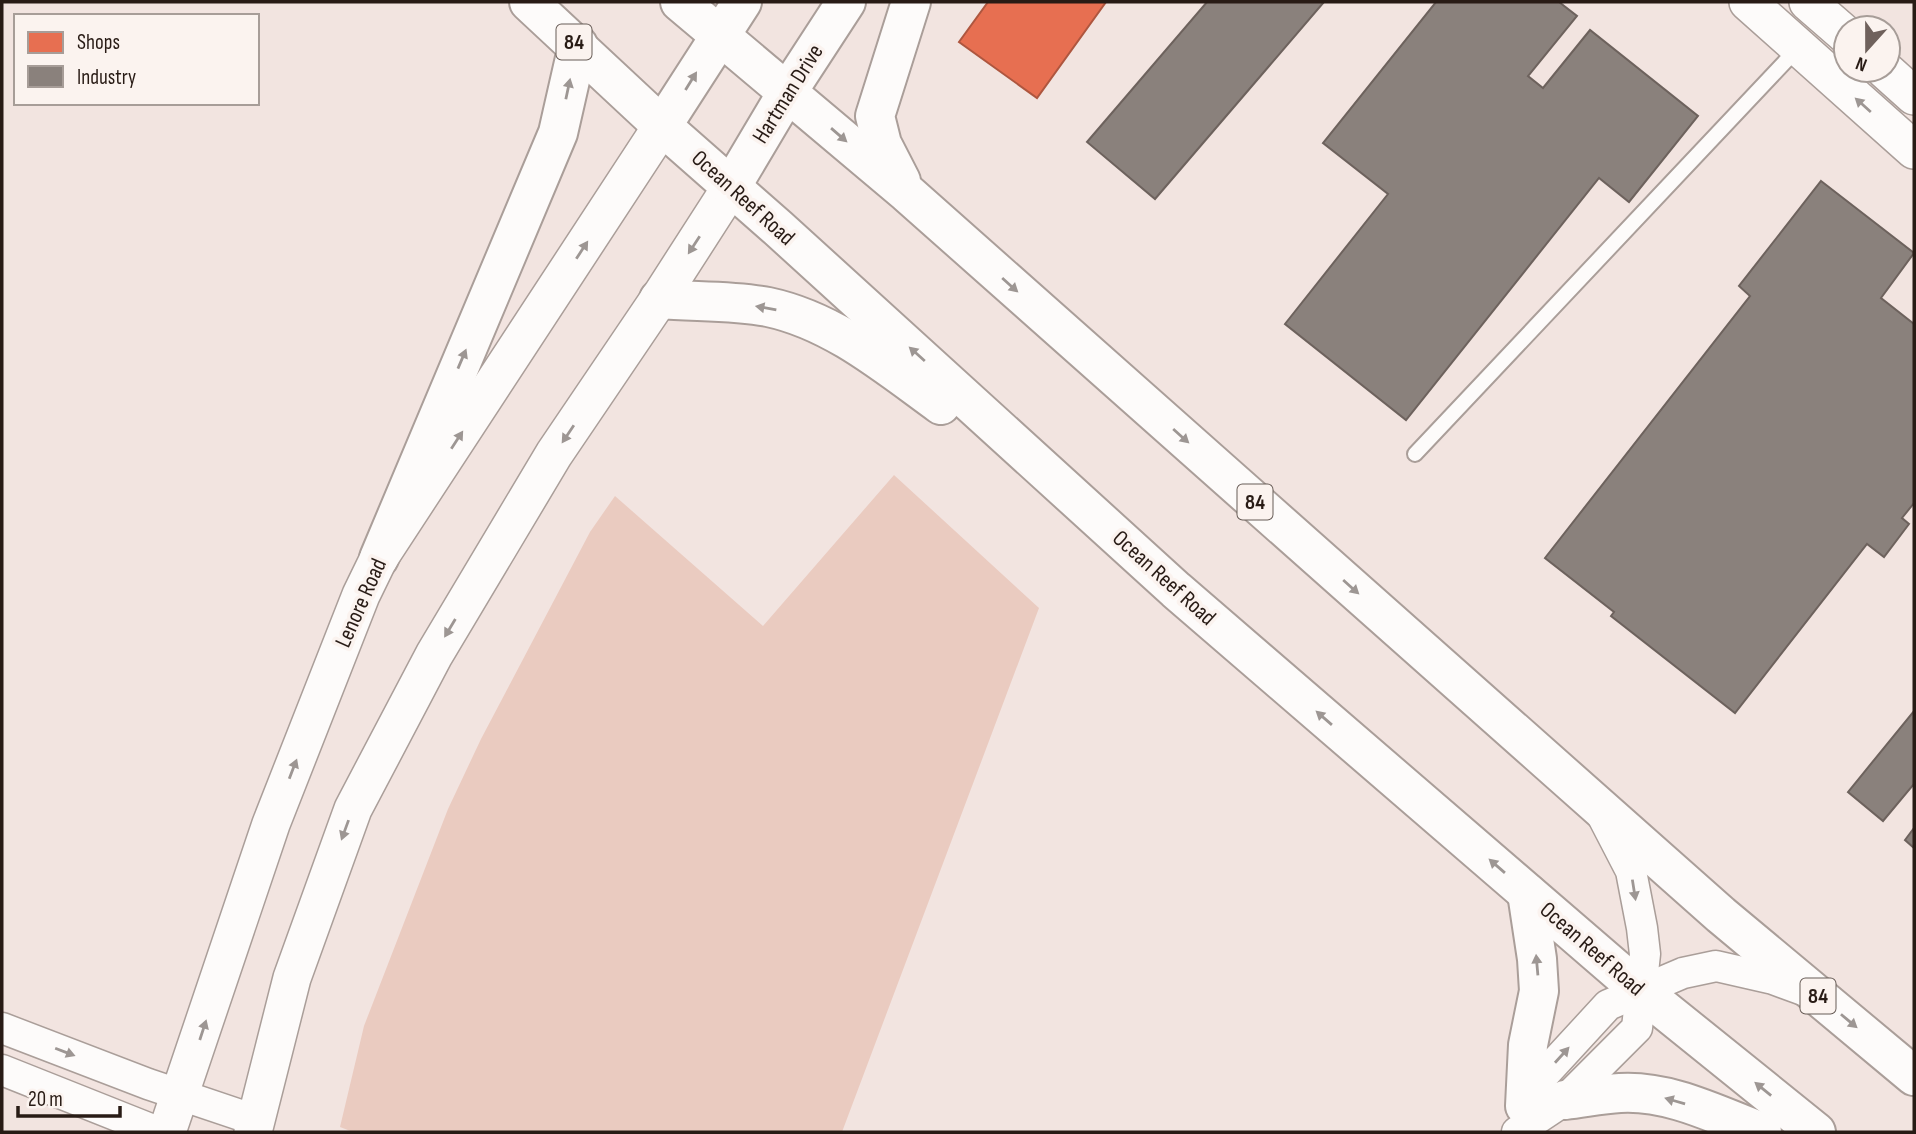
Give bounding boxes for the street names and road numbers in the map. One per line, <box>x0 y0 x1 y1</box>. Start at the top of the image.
road number: 84 <box>556 24 592 60</box>
street label: Hartman Drive <box>747 39 829 149</box>
street label: Ocean Reef Road <box>686 144 800 252</box>
road number: 84 <box>1238 484 1272 520</box>
street label: Ocean Reef Road <box>1107 524 1221 632</box>
street label: Lenore Road <box>329 554 393 652</box>
street label: Ocean Reef Road <box>1534 896 1650 1002</box>
road number: 84 <box>1800 978 1836 1014</box>

